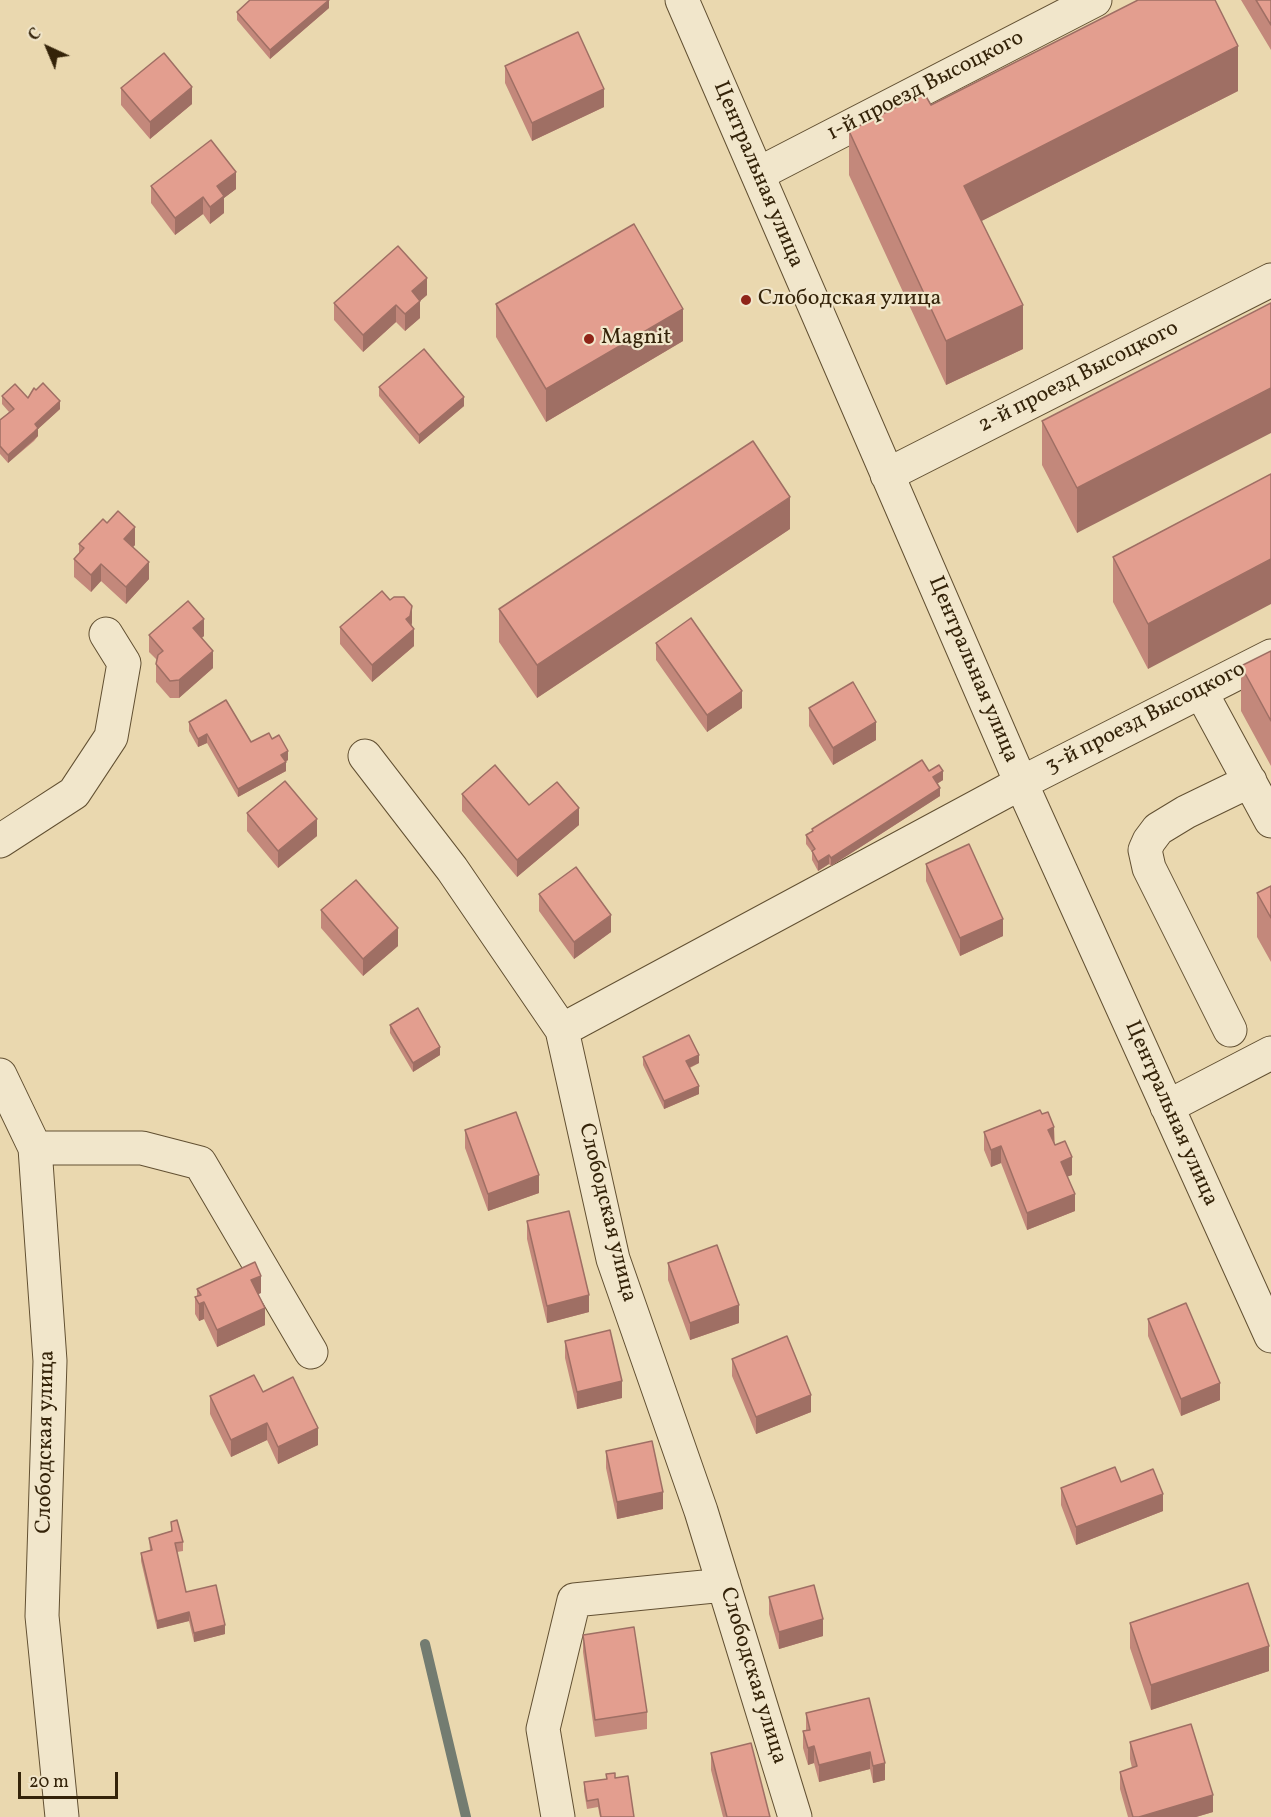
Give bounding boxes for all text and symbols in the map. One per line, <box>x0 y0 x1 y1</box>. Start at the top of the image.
north arrow <box>18 18 78 78</box>
text: С <box>24 24 47 47</box>
street label: 1-й проезд Высоцкого <box>823 26 1029 148</box>
street label: Центральная улица <box>706 78 808 272</box>
place label: Слободская улица <box>758 287 942 313</box>
marker: Слободская улица <box>739 293 753 307</box>
street label: 2-й проезд Высоцкого <box>974 316 1184 440</box>
place label: Magnit <box>601 326 671 352</box>
marker: Magnit <box>582 332 596 346</box>
street label: Центральная улица <box>921 573 1023 767</box>
street label: 3-й проезд Высоцкого <box>1042 657 1250 781</box>
street label: Центральная улица <box>1117 1017 1223 1211</box>
street label: Слободская улица <box>571 1121 641 1305</box>
street label: Слободская улица <box>32 1350 62 1534</box>
street label: Слободская улица <box>713 1584 791 1768</box>
scale bar <box>21 1760 122 1798</box>
text: 20 m <box>29 1770 69 1795</box>

